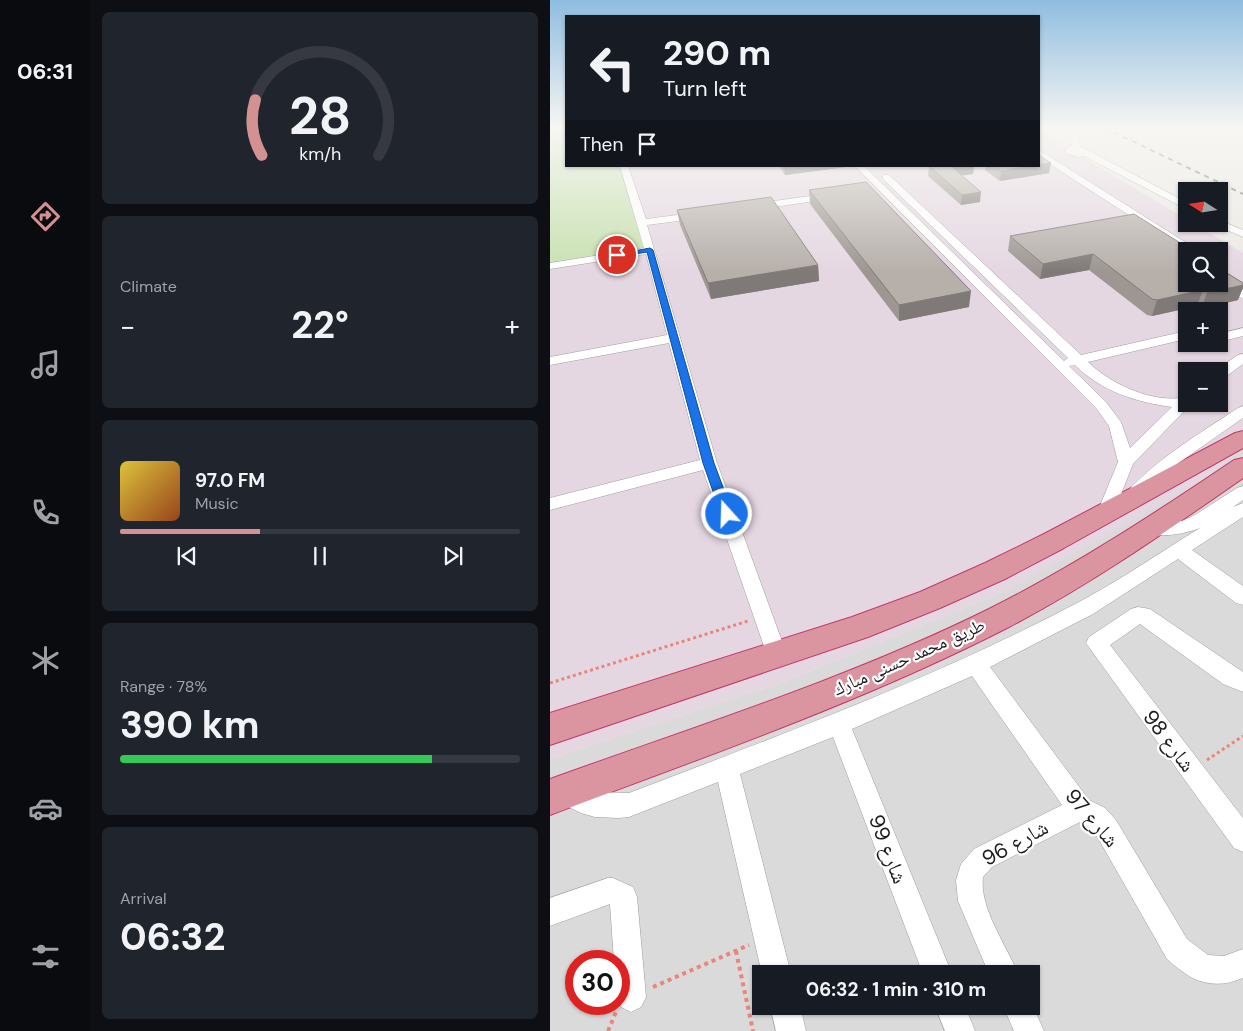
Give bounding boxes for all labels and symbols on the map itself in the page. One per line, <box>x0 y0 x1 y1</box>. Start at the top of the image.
north arrow <box>1178 182 1228 232</box>
pin <box>596 234 638 276</box>
position arrow <box>700 487 752 539</box>
street label: طريق محمد حسنى مبارك <box>829 613 989 701</box>
street label: شارع 98 <box>1136 704 1202 778</box>
street label: شارع 97 <box>1059 783 1125 853</box>
street label: شارع 99 <box>862 810 914 888</box>
street label: شارع 96 <box>977 813 1053 873</box>
speed limit sign: 30 <box>565 950 630 1015</box>

